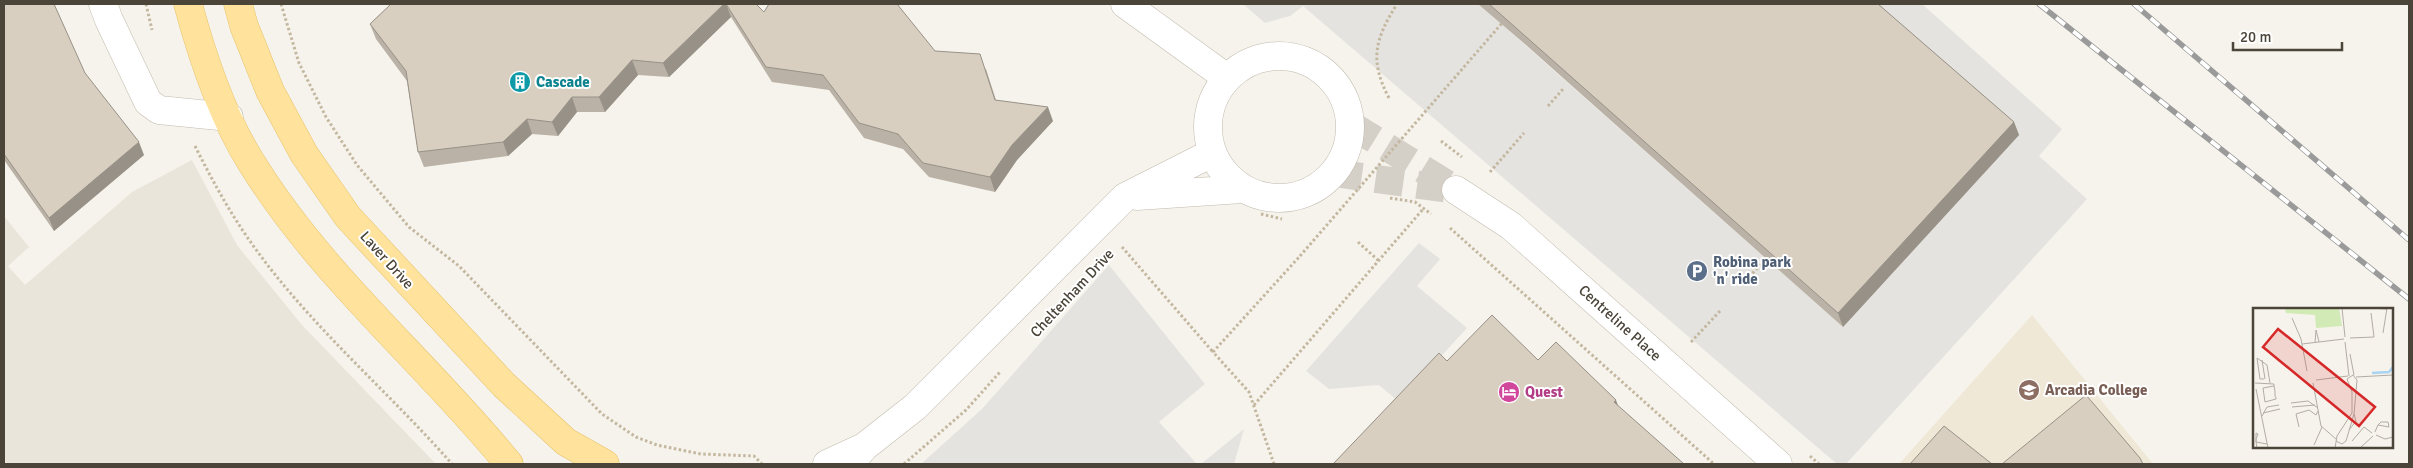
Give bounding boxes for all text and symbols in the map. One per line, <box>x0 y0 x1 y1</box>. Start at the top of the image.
scale bar <box>2233 20 2342 52</box>
text: 20 m <box>2240 28 2271 46</box>
building icon: Cascade <box>508 70 532 94</box>
place label: Cascade <box>536 73 590 91</box>
street label: Laver Drive <box>356 227 418 293</box>
street label: Cheltenham Drive <box>1026 245 1118 341</box>
place label: Robina park 'n' ride <box>1713 253 1791 288</box>
parking icon: Robina park 'n' ride <box>1685 259 1709 283</box>
street label: Centreline Place <box>1575 281 1665 365</box>
inset map <box>2253 308 2393 448</box>
school or university icon: Arcadia College <box>2017 378 2041 402</box>
hotel icon: Quest <box>1497 380 1521 404</box>
place label: Arcadia College <box>2045 381 2148 399</box>
place label: Quest <box>1525 383 1563 401</box>

